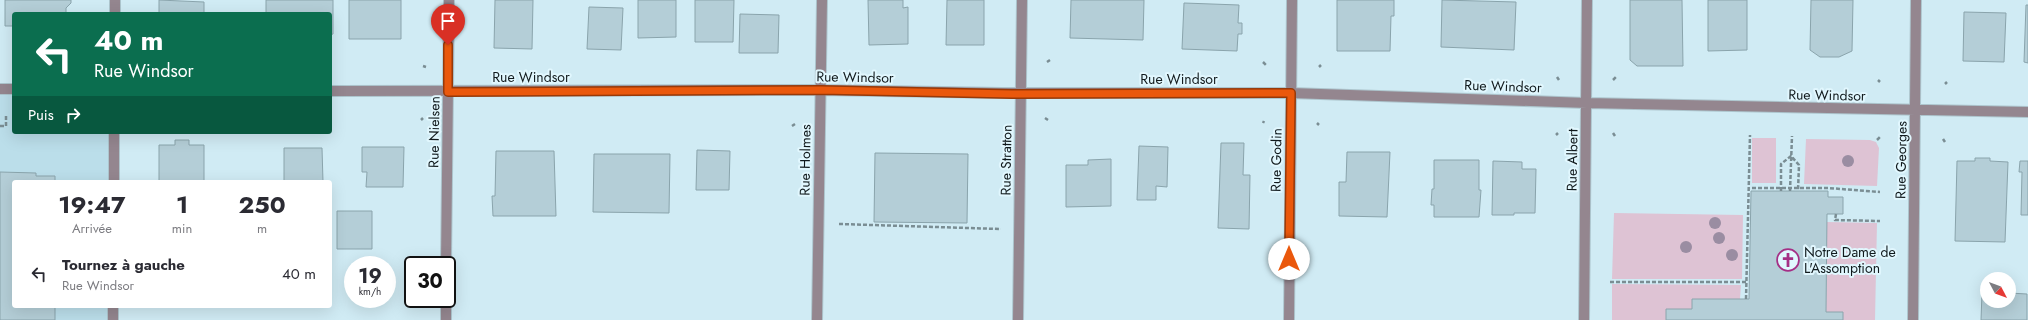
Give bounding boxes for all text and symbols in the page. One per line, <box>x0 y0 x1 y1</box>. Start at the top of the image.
pin <box>431 4 465 45</box>
icon: arrive <box>437 10 459 32</box>
text: 40 m <box>94 20 163 61</box>
icon: left <box>28 28 80 80</box>
text: Rue Windsor <box>94 58 194 84</box>
street label: Rue Windsor <box>816 66 894 88</box>
street label: Rue Windsor <box>492 67 570 87</box>
street label: Rue Windsor <box>1140 69 1218 89</box>
street label: Rue Windsor <box>1464 75 1542 97</box>
street label: Rue Windsor <box>1788 84 1866 106</box>
street label: Rue Nielsen <box>423 96 445 168</box>
text: Puis <box>28 104 54 126</box>
icon: right <box>62 104 84 126</box>
street label: Rue Georges <box>1890 121 1912 199</box>
street label: Rue Holmes <box>794 124 816 196</box>
street label: Rue Stratton <box>995 124 1017 196</box>
street label: Rue Godin <box>1265 128 1287 192</box>
street label: Rue Albert <box>1561 128 1583 191</box>
text: 19:47 <box>58 187 126 222</box>
text: 1 <box>176 187 188 222</box>
text: 250 <box>239 187 286 222</box>
text: Arrivée <box>72 219 112 238</box>
text: min <box>172 219 192 238</box>
text: m <box>257 219 267 238</box>
position arrow <box>1268 238 1310 280</box>
place label: Notre Dame de L'Assomption <box>1804 242 1896 278</box>
church icon: Notre Dame de L'Assomption <box>1775 247 1801 273</box>
text: Tournez à gauche <box>62 254 185 276</box>
speed limit sign: 30 <box>404 256 456 308</box>
text: 19 <box>358 262 382 291</box>
icon: left <box>28 263 50 285</box>
text: 40 m <box>282 263 316 285</box>
north arrow <box>1980 272 2016 308</box>
map controls <box>1980 272 2016 308</box>
text: Rue Windsor <box>62 276 134 295</box>
text: km/h <box>359 284 381 299</box>

